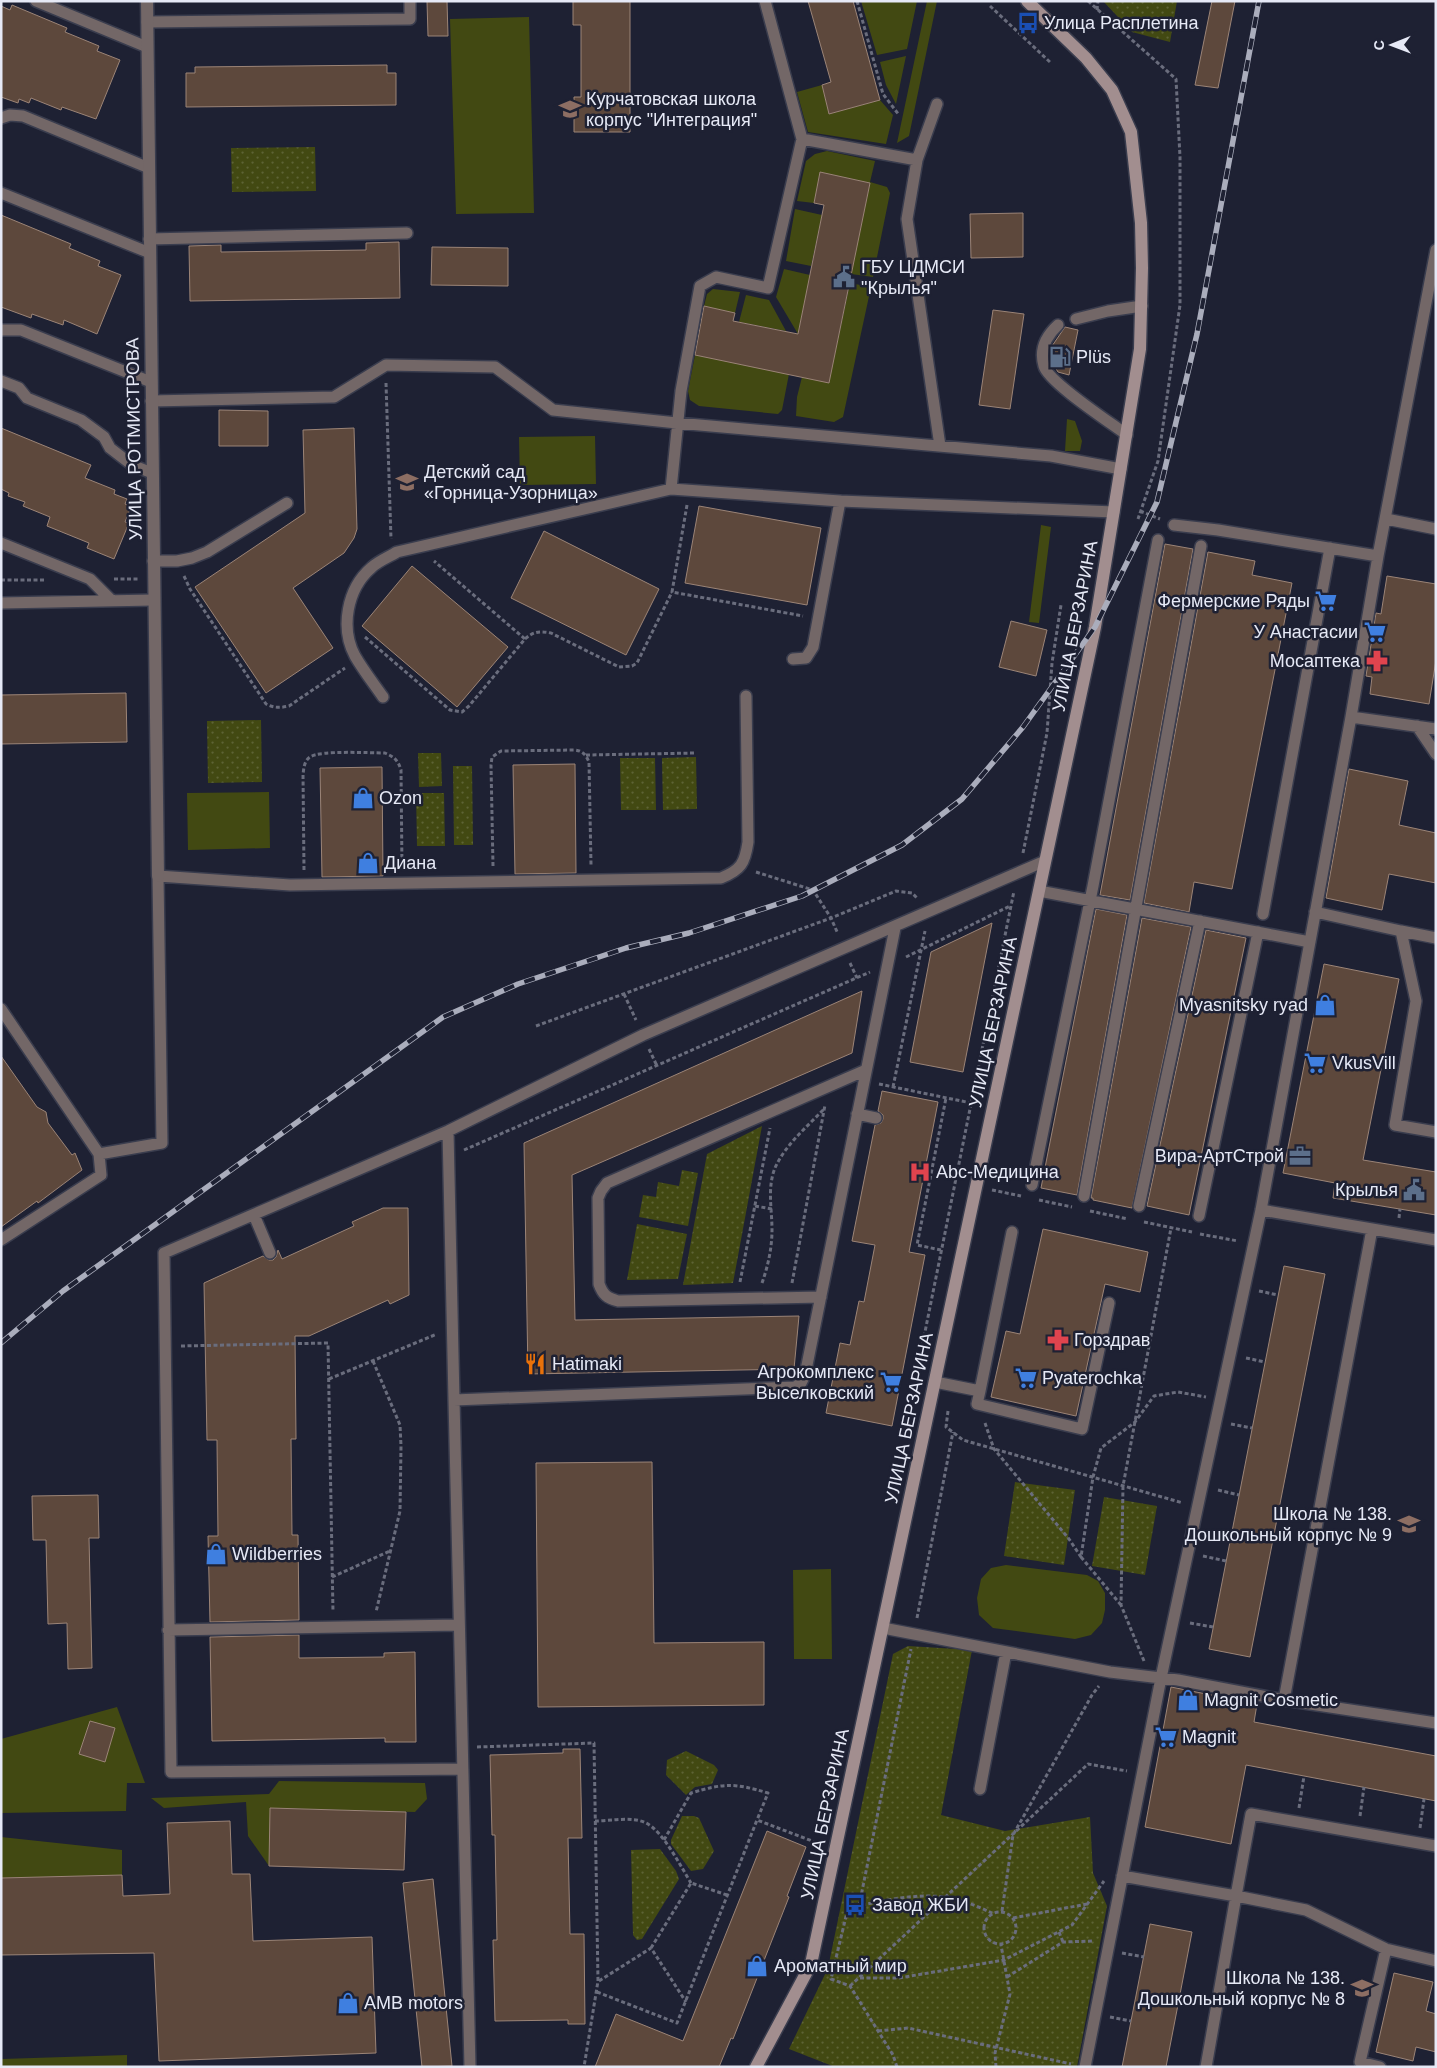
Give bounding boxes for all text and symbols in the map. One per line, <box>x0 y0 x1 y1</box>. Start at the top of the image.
bus stop icon: Улица Расплетина <box>1015 10 1041 36</box>
place label: Улица Расплетина <box>1044 13 1199 33</box>
north arrow <box>1367 20 1417 70</box>
text: С <box>1371 40 1387 50</box>
place label: Курчатовская школа корпус "Интеграция" <box>586 89 757 130</box>
school or university icon: Курчатовская школа корпус "Интеграция" <box>557 96 583 122</box>
place label: ГБУ ЦДМСИ "Крылья" <box>861 257 965 298</box>
public building icon: ГБУ ЦДМСИ "Крылья" <box>831 264 857 290</box>
street label: УЛИЦА РОТМИСТРОВА <box>122 337 146 541</box>
fuel station icon: Plüs <box>1047 344 1073 370</box>
place label: Plüs <box>1076 347 1111 367</box>
place label: Детский сад «Горница-Узорница» <box>424 462 598 503</box>
school or university icon: Детский сад «Горница-Узорница» <box>394 469 420 495</box>
street label: УЛИЦА БЕРЗАРИНА <box>1049 539 1101 713</box>
supermarket icon: Фермерские Ряды <box>1313 588 1339 614</box>
place label: Фермерские Ряды <box>1157 591 1310 611</box>
supermarket icon: У Анастасии <box>1362 619 1388 645</box>
place label: У Анастасии <box>1253 622 1358 642</box>
pharmacy icon: Мосаптека <box>1364 648 1390 674</box>
place label: Мосаптека <box>1270 651 1361 671</box>
shop icon: Ozon <box>350 785 376 811</box>
place label: Ozon <box>379 788 422 808</box>
shop icon: Диана <box>355 850 381 876</box>
place label: Диана <box>384 853 437 873</box>
street label: УЛИЦА БЕРЗАРИНА <box>965 935 1021 1109</box>
shop icon: Myasnitsky ryad <box>1312 992 1338 1018</box>
place label: Myasnitsky ryad <box>1179 995 1308 1015</box>
supermarket icon: VkusVill <box>1302 1050 1328 1076</box>
place label: VkusVill <box>1332 1053 1396 1073</box>
office icon: Вира-АртСтрой <box>1287 1143 1313 1169</box>
place label: Вира-АртСтрой <box>1155 1146 1284 1166</box>
hospital icon: Abc-Медицина <box>907 1159 933 1185</box>
place label: Abc-Медицина <box>936 1162 1060 1182</box>
public building icon: Крылья <box>1401 1177 1427 1203</box>
place label: Крылья <box>1335 1180 1398 1200</box>
pharmacy icon: Горздрав <box>1045 1327 1071 1353</box>
place label: Горздрав <box>1074 1330 1150 1350</box>
street label: УЛИЦА БЕРЗАРИНА <box>881 1331 937 1505</box>
restaurant icon: Hatimaki <box>522 1351 548 1377</box>
place label: Hatimaki <box>552 1354 622 1374</box>
place label: Агрокомплекс Выселковский <box>756 1362 874 1403</box>
supermarket icon: Pyaterochka <box>1013 1365 1039 1391</box>
place label: Pyaterochka <box>1042 1368 1143 1388</box>
supermarket icon: Агрокомплекс Выселковский <box>878 1369 904 1395</box>
place label: Школа № 138. Дошкольный корпус № 9 <box>1185 1504 1392 1545</box>
school or university icon: Школа № 138. Дошкольный корпус № 9 <box>1396 1511 1422 1537</box>
shop icon: Wildberries <box>203 1541 229 1567</box>
place label: Wildberries <box>232 1544 322 1564</box>
shop icon: Magnit Cosmetic <box>1175 1687 1201 1713</box>
place label: Magnit Cosmetic <box>1204 1690 1338 1710</box>
supermarket icon: Magnit <box>1153 1724 1179 1750</box>
street label: УЛИЦА БЕРЗАРИНА <box>797 1727 853 1901</box>
place label: Magnit <box>1182 1727 1236 1747</box>
bus stop icon: Завод ЖБИ <box>842 1892 868 1918</box>
place label: Завод ЖБИ <box>872 1895 969 1915</box>
shop icon: Ароматный мир <box>744 1953 770 1979</box>
place label: Ароматный мир <box>774 1956 907 1976</box>
place label: Школа № 138. Дошкольный корпус № 8 <box>1138 1968 1345 2009</box>
school or university icon: Школа № 138. Дошкольный корпус № 8 <box>1349 1975 1375 2001</box>
shop icon: AMB motors <box>335 1990 361 2016</box>
place label: AMB motors <box>364 1993 463 2013</box>

